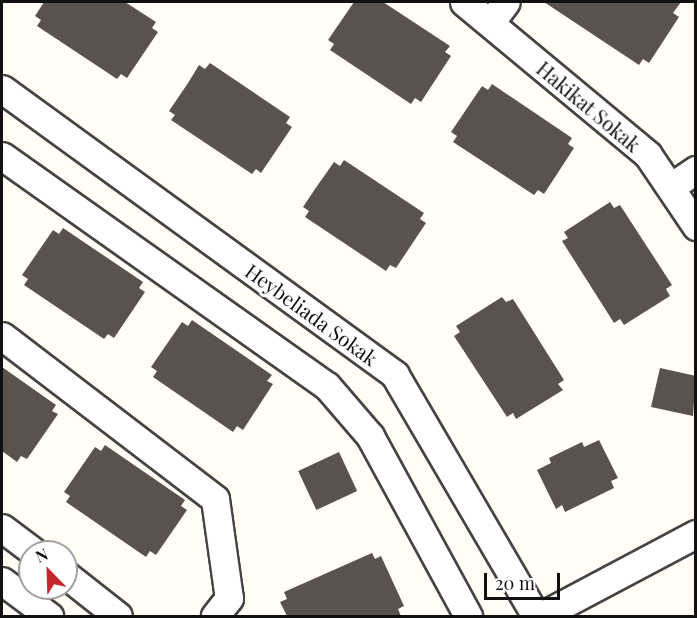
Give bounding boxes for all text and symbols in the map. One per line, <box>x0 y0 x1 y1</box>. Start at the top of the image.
street label: Hakikat Sokak <box>532 56 646 156</box>
street label: Heybeliada Sokak <box>241 258 383 370</box>
north arrow <box>18 540 78 600</box>
text: N <box>32 543 51 567</box>
scale bar <box>487 561 564 599</box>
text: 20 m <box>495 571 535 595</box>

